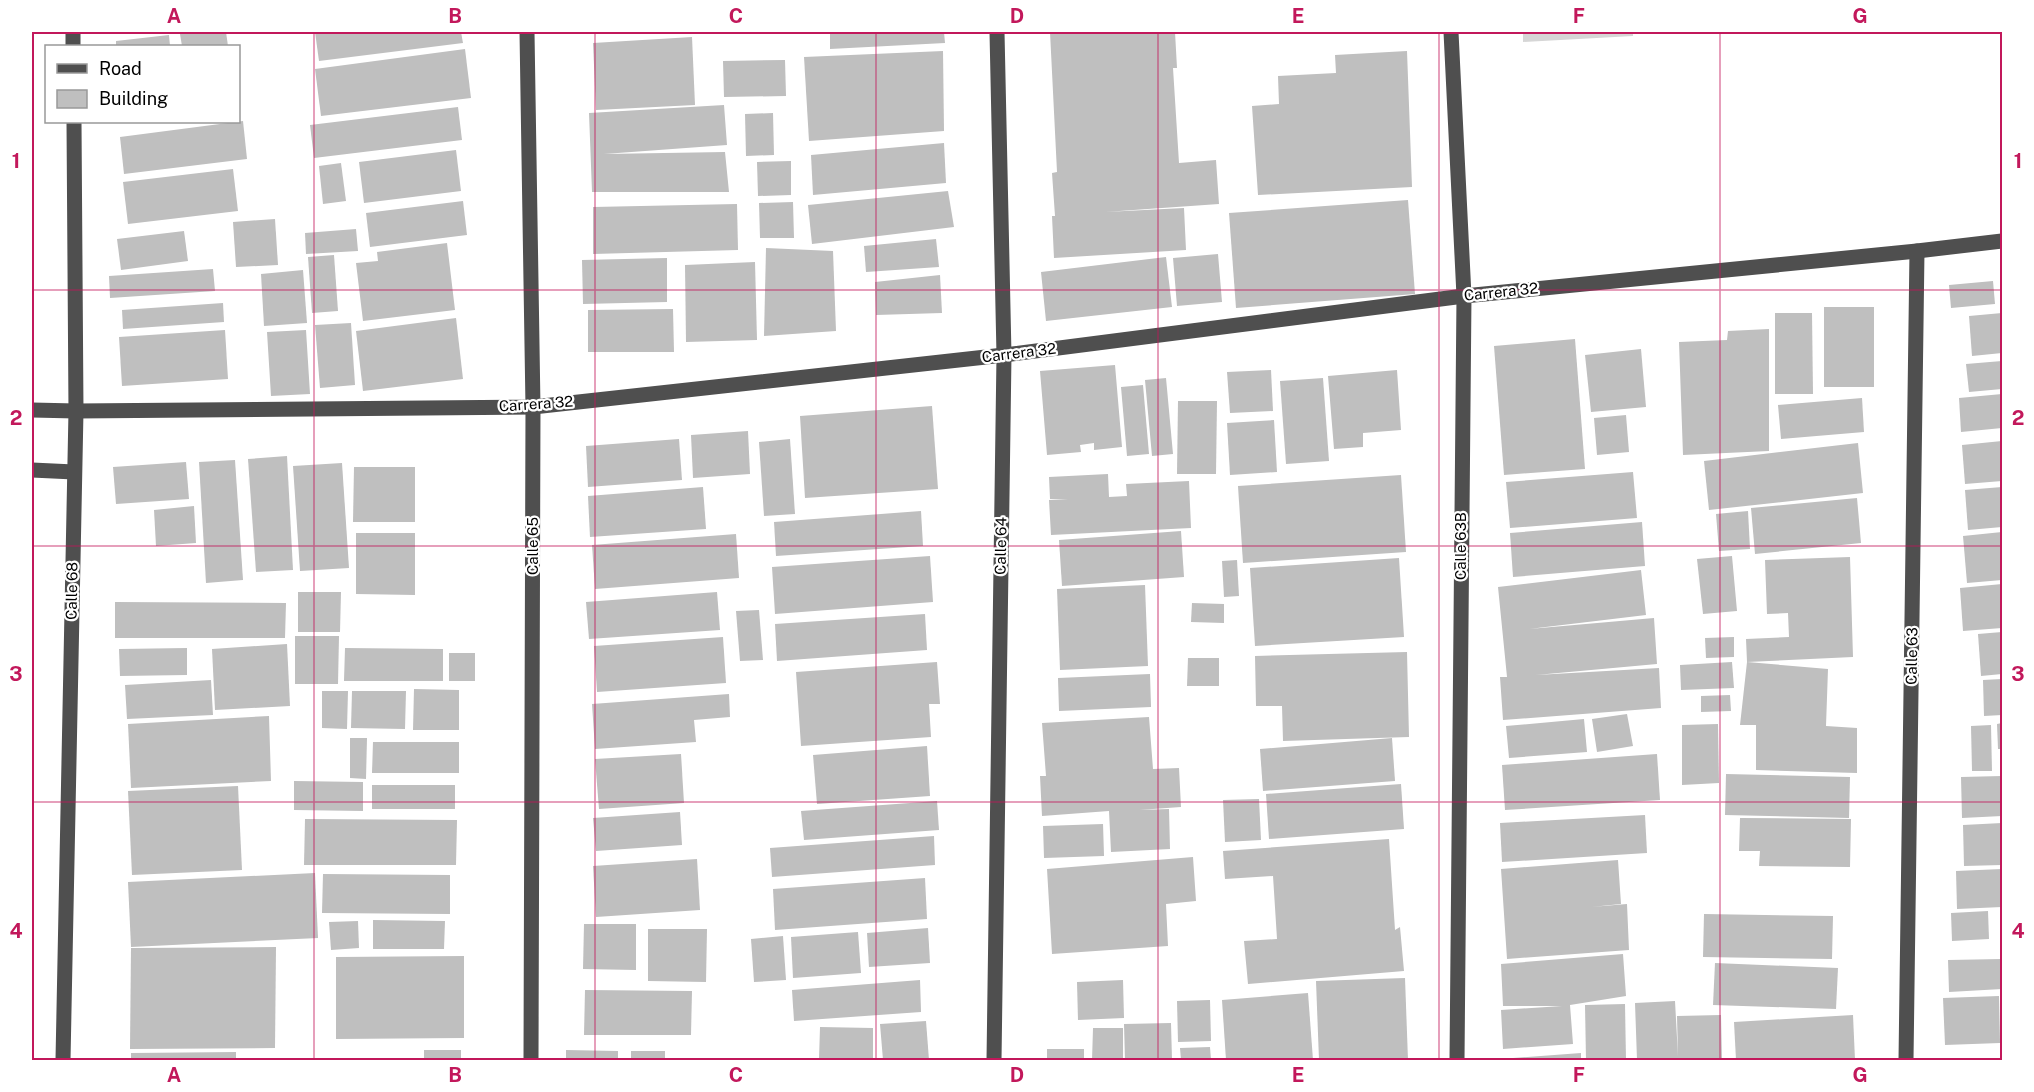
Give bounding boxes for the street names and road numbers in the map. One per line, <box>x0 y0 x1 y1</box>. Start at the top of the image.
street label: Carrera 32 <box>1463 279 1539 304</box>
street label: Carrera 32 <box>981 340 1057 365</box>
street label: Carrera 32 <box>498 392 574 415</box>
street label: Calle 63B <box>1452 512 1469 580</box>
street label: Calle 65 <box>524 517 541 575</box>
street label: Calle 64 <box>991 517 1010 575</box>
street label: Calle 68 <box>62 562 81 620</box>
street label: Calle 63 <box>1902 627 1921 685</box>

